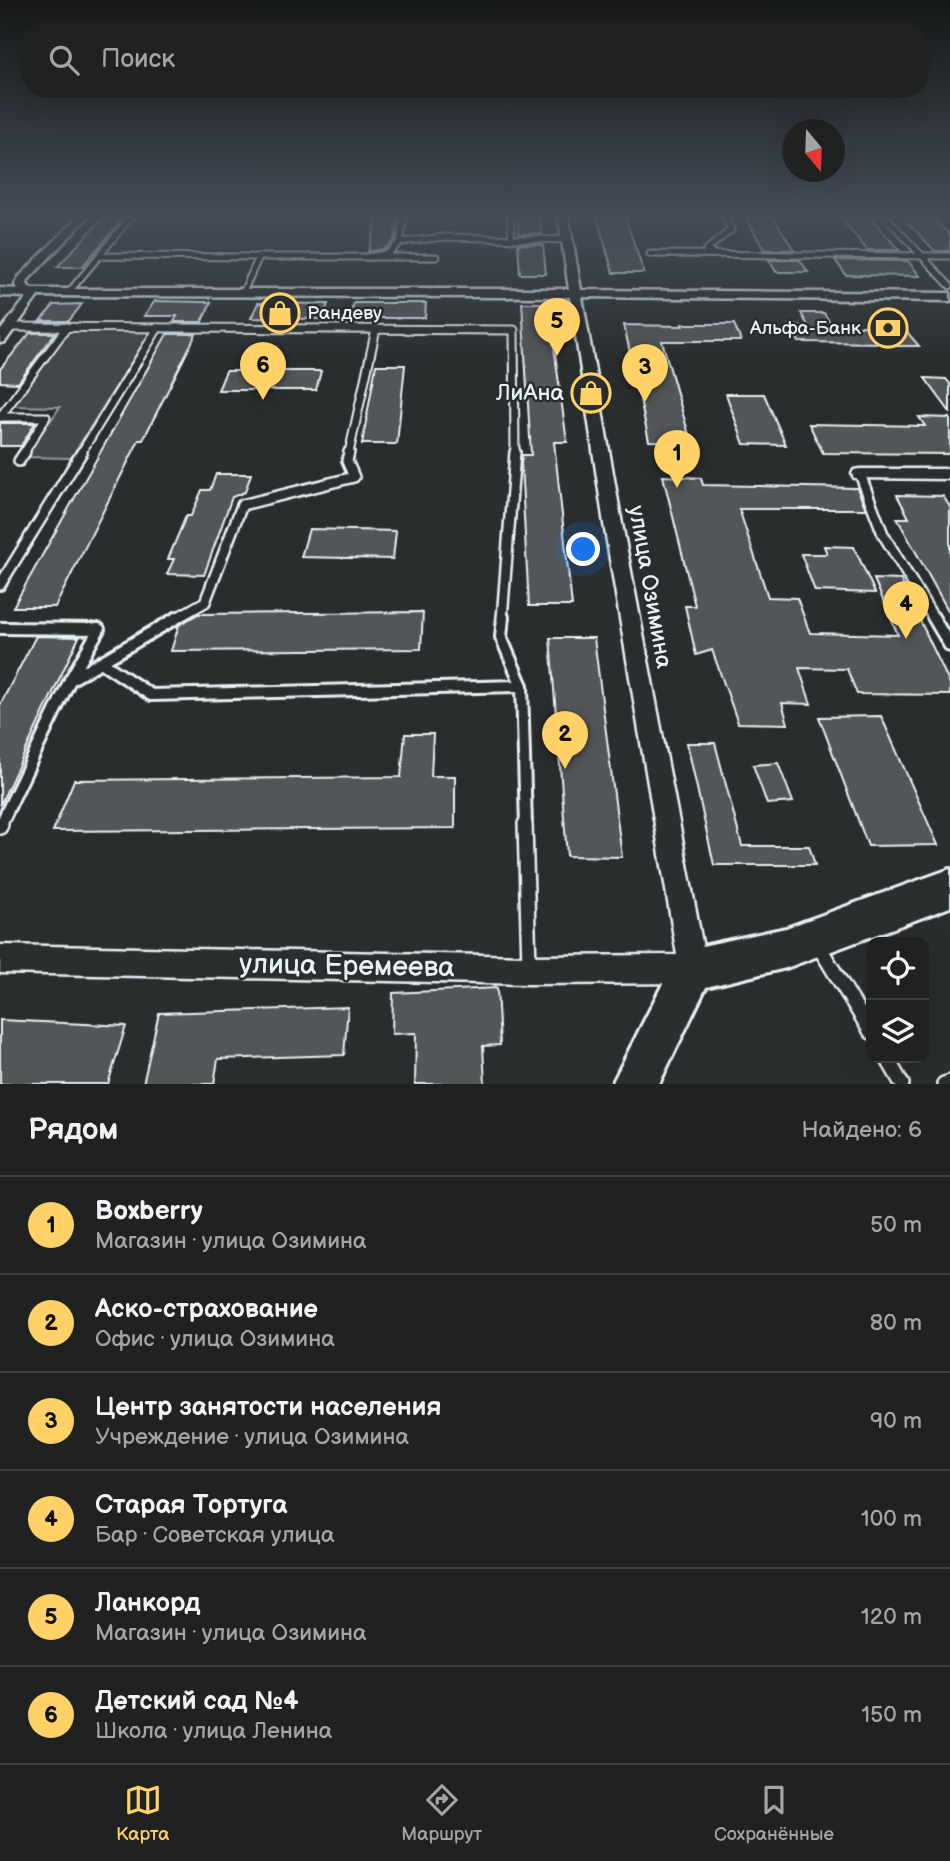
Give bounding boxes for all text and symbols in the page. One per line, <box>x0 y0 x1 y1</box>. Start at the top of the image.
search box <box>21 21 929 98</box>
icon: search <box>45 41 83 79</box>
text: Поиск <box>101 44 175 75</box>
north arrow <box>782 119 845 182</box>
shop icon: Рандеву <box>259 292 301 334</box>
pin: 5 <box>534 298 580 356</box>
place label: Рандеву <box>307 302 382 325</box>
bank icon: Альфа-Банк <box>867 307 909 349</box>
place label: Альфа-Банк <box>749 317 861 340</box>
pin: 6 <box>240 342 286 400</box>
pin: 3 <box>622 344 668 402</box>
shop icon: ЛиАна <box>570 372 612 414</box>
place label: ЛиАна <box>495 379 564 407</box>
pin: 1 <box>654 430 700 488</box>
street label: улица Озимина <box>622 503 678 671</box>
your location <box>566 532 600 566</box>
pin: 4 <box>883 581 929 639</box>
pin: 2 <box>542 711 588 769</box>
map controls <box>866 937 929 1063</box>
button: locate <box>866 937 929 1000</box>
street label: улица Еремеева <box>239 948 455 984</box>
button: layers <box>866 1000 929 1063</box>
text: Рядом <box>28 1112 118 1148</box>
text: Найдено: 6 <box>801 1116 922 1144</box>
text: Boxberry <box>95 1196 203 1227</box>
text: 1 <box>46 1211 56 1239</box>
text: 50 m <box>870 1211 922 1239</box>
text: Магазин · улица Озимина <box>95 1227 367 1255</box>
text: Аско-страхование <box>95 1294 318 1325</box>
text: 2 <box>44 1309 58 1337</box>
text: 80 m <box>870 1309 922 1337</box>
text: Офис · улица Озимина <box>95 1325 335 1353</box>
text: Центр занятости населения <box>95 1392 441 1423</box>
text: 3 <box>44 1407 58 1435</box>
text: 90 m <box>870 1407 922 1435</box>
text: Учреждение · улица Озимина <box>95 1423 409 1451</box>
text: Старая Тортуга <box>95 1490 287 1521</box>
text: 4 <box>44 1505 58 1533</box>
text: 100 m <box>861 1505 922 1533</box>
text: Бар · Советская улица <box>95 1521 335 1549</box>
text: Ланкорд <box>95 1588 200 1619</box>
text: 5 <box>44 1603 58 1631</box>
text: 120 m <box>861 1603 922 1631</box>
text: Магазин · улица Озимина <box>95 1619 367 1647</box>
text: Детский сад №4 <box>95 1686 299 1717</box>
text: 6 <box>44 1701 58 1729</box>
text: 150 m <box>861 1701 922 1729</box>
text: Школа · улица Ленина <box>95 1717 332 1745</box>
tab: Карта <box>116 1781 169 1846</box>
tab: Маршрут <box>401 1781 482 1846</box>
tab: Сохранённые <box>714 1781 834 1846</box>

